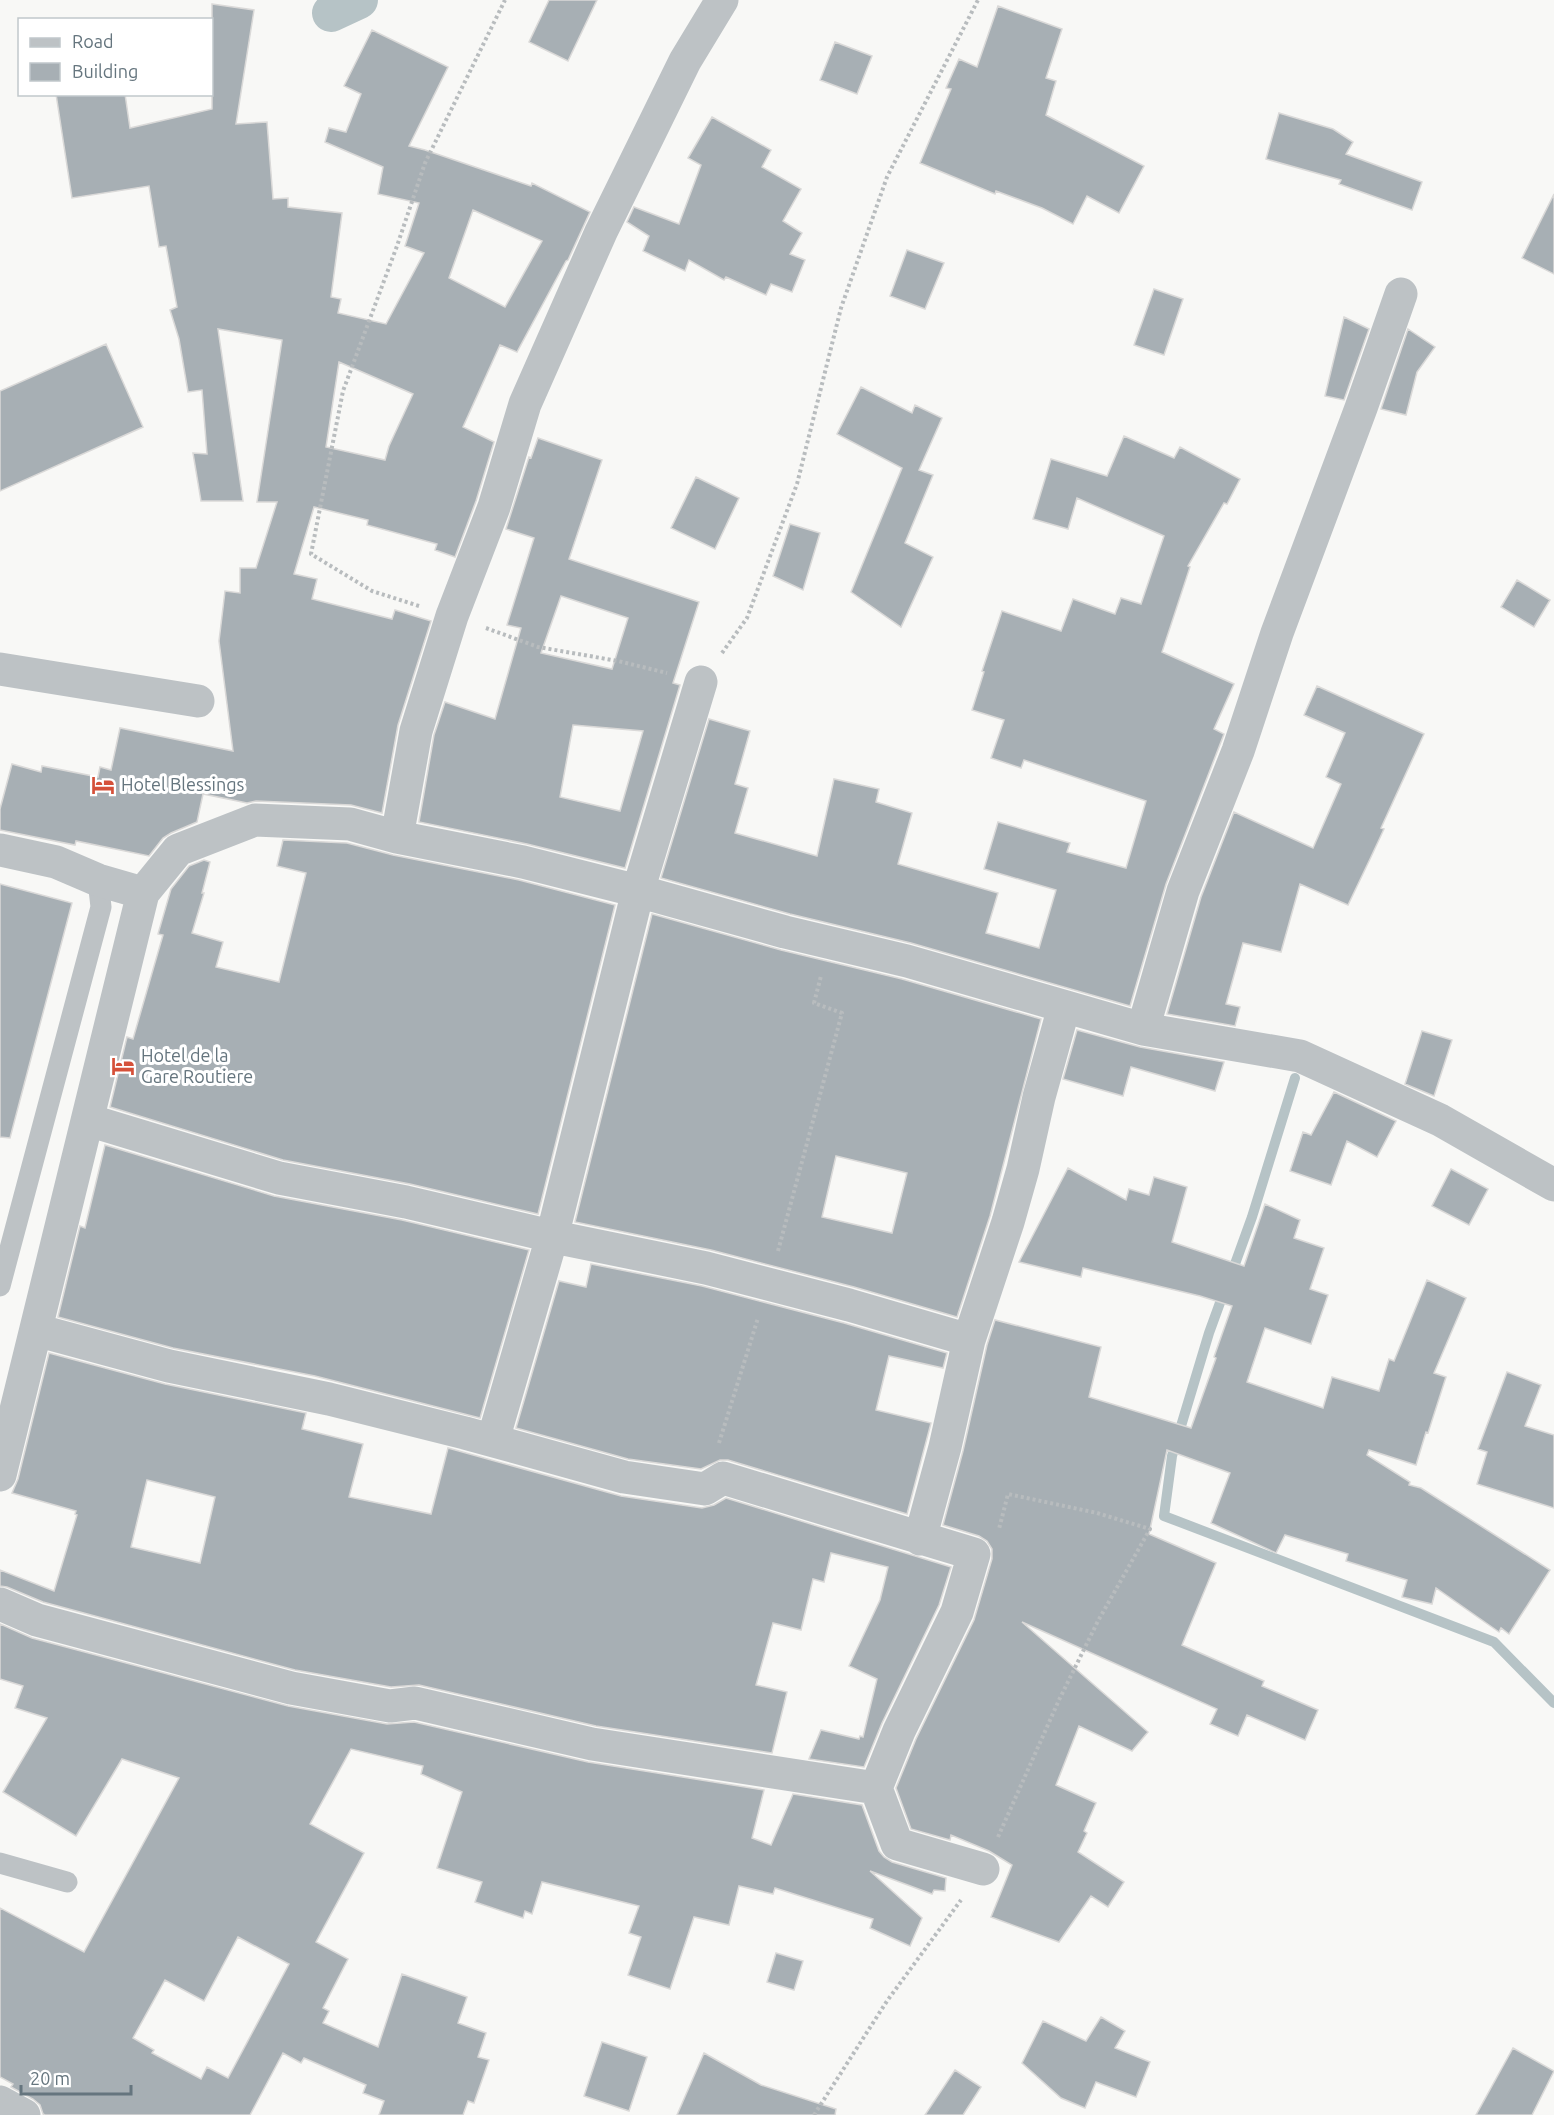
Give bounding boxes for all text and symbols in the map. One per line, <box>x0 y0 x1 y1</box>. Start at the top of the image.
legend <box>18 18 213 96</box>
text: Road <box>72 31 114 51</box>
text: Building <box>72 61 138 81</box>
hotel icon: Hotel Blessings <box>90 772 116 798</box>
place label: Hotel Blessings <box>121 774 245 794</box>
place label: Hotel de la Gare Routiere <box>141 1045 253 1086</box>
hotel icon: Hotel de la Gare Routiere <box>110 1053 136 1079</box>
scale bar <box>21 2058 130 2096</box>
text: 20 m <box>30 2068 70 2088</box>

